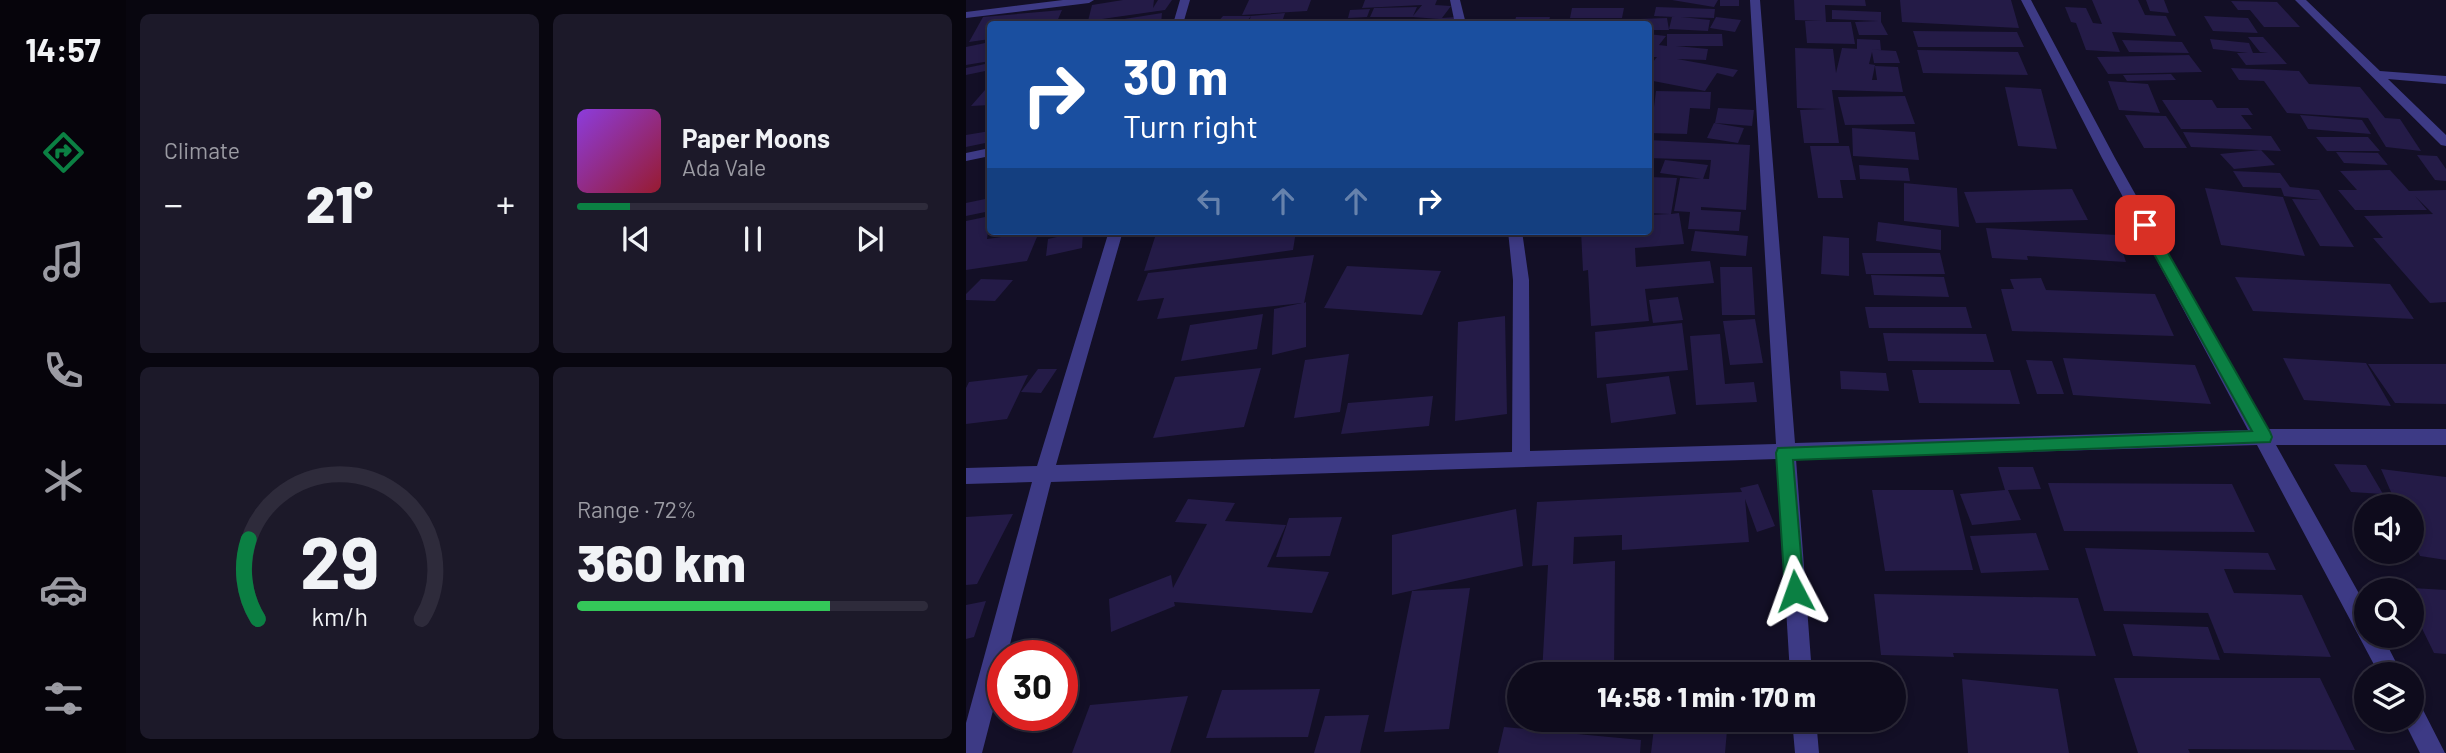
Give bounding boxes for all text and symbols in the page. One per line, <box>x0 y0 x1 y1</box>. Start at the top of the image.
text: 14:57 <box>25 30 101 68</box>
text: 30 m <box>1123 46 1228 105</box>
icon: right <box>1008 49 1099 140</box>
text: Turn right <box>1123 106 1258 144</box>
text: Paper Moons <box>682 122 830 153</box>
icon: directions <box>39 128 88 177</box>
text: Climate <box>164 136 240 164</box>
text: Ada Vale <box>682 153 766 181</box>
text: 21° <box>306 171 373 233</box>
text: − <box>164 180 183 226</box>
text: + <box>496 180 515 226</box>
icon: left <box>1191 182 1229 220</box>
icon: ahead <box>1264 182 1302 220</box>
icon: ahead <box>1337 182 1375 220</box>
icon: right <box>1410 182 1448 220</box>
pin <box>2115 195 2175 255</box>
icon: arrive <box>2126 206 2164 244</box>
icon: previous <box>617 220 655 258</box>
icon: pause <box>734 220 772 258</box>
icon: next <box>851 220 889 258</box>
icon: music <box>39 237 88 286</box>
icon: phone <box>39 346 88 395</box>
icon: climate <box>39 456 88 505</box>
map controls <box>2354 494 2424 732</box>
button: sound <box>2354 494 2424 564</box>
text: Range · 72% <box>577 495 697 523</box>
text: 29 <box>300 516 379 604</box>
text: 360 km <box>577 530 746 592</box>
position arrow <box>1758 554 1832 628</box>
icon: car <box>39 565 88 614</box>
button: search <box>2354 578 2424 648</box>
text: km/h <box>311 601 368 631</box>
speed limit sign: 30 <box>987 640 1078 731</box>
button: layers <box>2354 662 2424 732</box>
icon: filters <box>39 674 88 723</box>
text: 14:58 · 1 min · 170 m <box>1597 681 1816 712</box>

